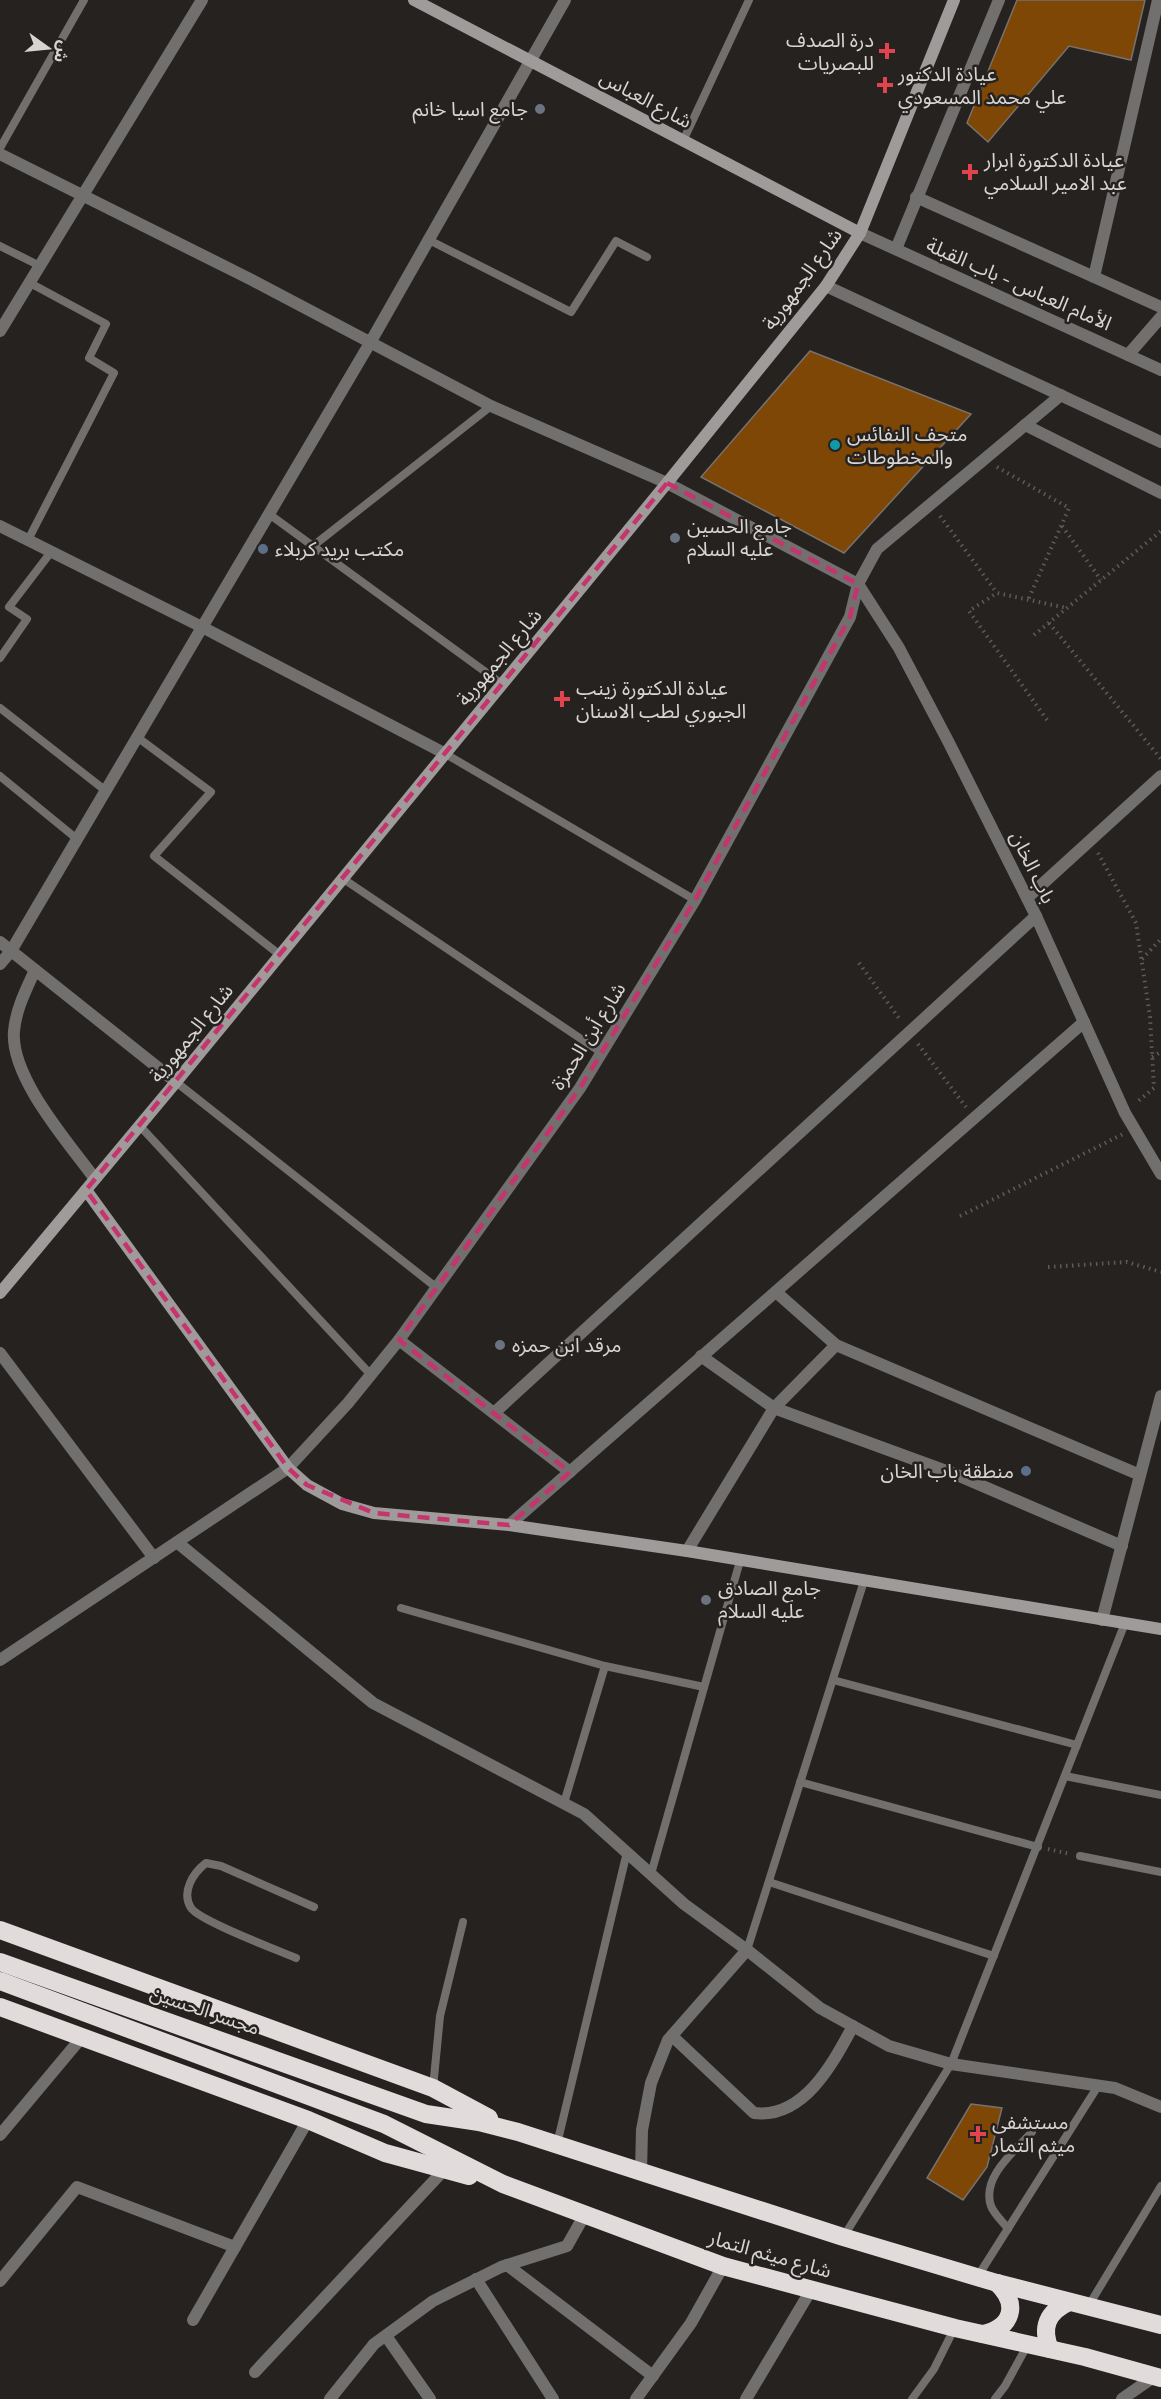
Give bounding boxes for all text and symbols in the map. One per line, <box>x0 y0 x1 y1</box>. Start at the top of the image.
north arrow <box>18 18 78 78</box>
place label: درة الصدف للبصريات <box>786 27 874 75</box>
text: ش <box>50 39 75 65</box>
marker: درة الصدف للبصريات <box>878 42 896 60</box>
place label: عيادة الدكتور علي محمد المسعودي <box>897 61 1066 113</box>
street label: شارع العباس <box>595 64 697 136</box>
marker: عيادة الدكتور علي محمد المسعودي <box>876 76 894 94</box>
place label: جامع اسيا خانم <box>412 96 528 124</box>
marker: جامع اسيا خانم <box>533 102 547 116</box>
place label: عيادة الدكتورة ابرار عبد الامير السلامي <box>983 147 1127 199</box>
marker: عيادة الدكتورة ابرار عبد الامير السلامي <box>961 163 979 181</box>
street label: شارع الجمهورية <box>756 223 849 336</box>
street label: الأمام العباس - باب القبلة <box>922 231 1116 338</box>
place label: متحف النفائس والمخطوطات <box>847 421 967 469</box>
marker: متحف النفائس والمخطوطات <box>828 438 842 452</box>
place label: جامع الحسين عليه السلام <box>687 513 792 564</box>
marker: جامع الحسين عليه السلام <box>668 531 682 545</box>
place label: مكتب بريد كربلاء <box>275 536 404 561</box>
marker: مكتب بريد كربلاء <box>256 542 270 556</box>
street label: شارع الجمهورية <box>451 603 549 713</box>
place label: عيادة الدكتورة زينب الجبوري لطب الاسنان <box>576 675 746 727</box>
marker: عيادة الدكتورة زينب الجبوري لطب الاسنان <box>553 690 571 708</box>
street label: باب الخان <box>1005 826 1062 907</box>
street label: شارع أبن الحمزة <box>545 977 633 1096</box>
street label: شارع الجمهورية <box>143 978 240 1089</box>
place label: مرقد ابن حمزه <box>512 1332 622 1357</box>
marker: مرقد ابن حمزه <box>493 1338 507 1352</box>
place label: منطقة باب الخان <box>881 1458 1014 1483</box>
marker: منطقة باب الخان <box>1019 1464 1033 1478</box>
place label: جامع الصادق عليه السلام <box>718 1575 821 1626</box>
marker: جامع الصادق عليه السلام <box>699 1593 713 1607</box>
street label: مجسر الحسين <box>147 1979 263 2040</box>
place label: مستشفى ميثم التمار <box>991 2109 1075 2160</box>
marker: مستشفى ميثم التمار <box>969 2125 987 2143</box>
street label: شارع ميثم التمار <box>704 2224 834 2286</box>

